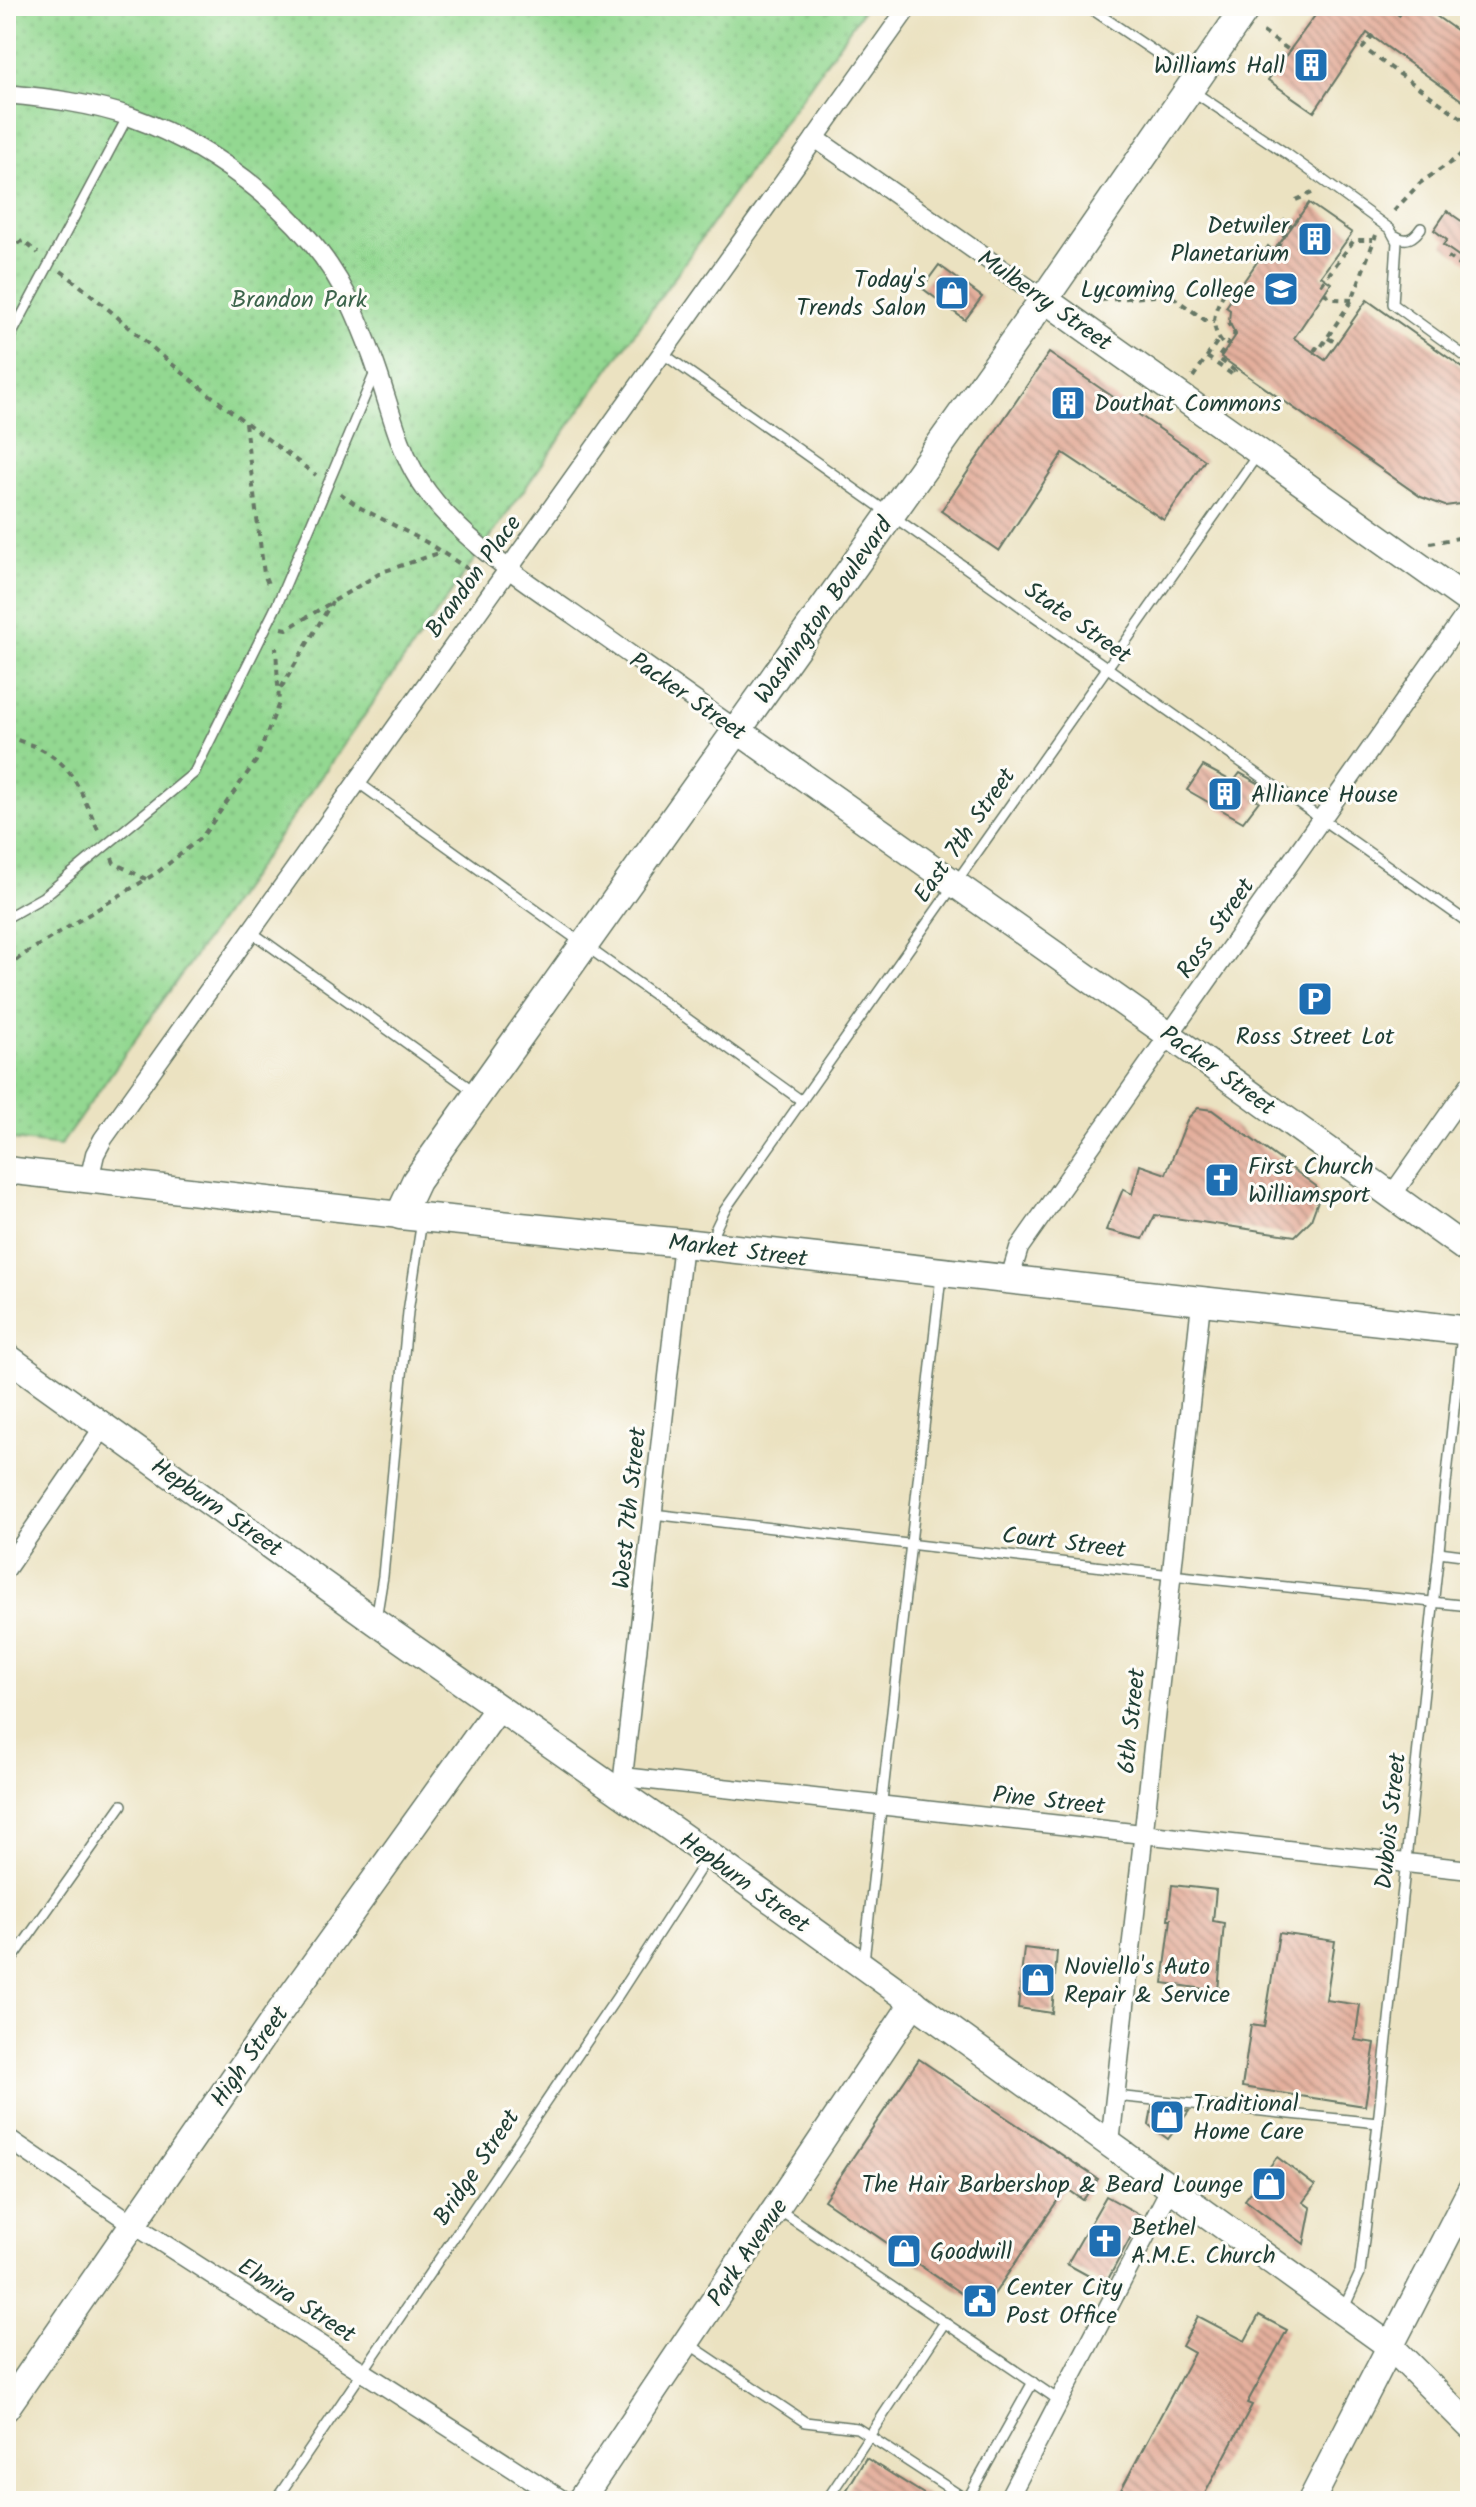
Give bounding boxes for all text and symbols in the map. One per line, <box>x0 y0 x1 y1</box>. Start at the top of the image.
building icon: Williams Hall <box>1292 46 1330 84</box>
place label: Williams Hall <box>1154 47 1285 86</box>
place label: Detwiler Planetarium <box>1170 207 1291 274</box>
building icon: Detwiler Planetarium <box>1296 220 1334 258</box>
street label: Mulberry Street <box>968 240 1120 363</box>
place label: Today's Trends Salon <box>796 261 926 328</box>
school or university icon: Lycoming College <box>1262 270 1300 308</box>
place label: Lycoming College <box>1080 271 1255 310</box>
shop icon: Today's Trends Salon <box>933 274 971 312</box>
park label: Brandon Park <box>231 281 368 320</box>
building icon: Douthat Commons <box>1049 384 1087 422</box>
place label: Douthat Commons <box>1094 385 1282 424</box>
street label: Brandon Place <box>416 507 532 647</box>
street label: Washington Boulevard <box>745 508 904 713</box>
street label: State Street <box>1015 572 1140 675</box>
street label: Packer Street <box>620 642 754 752</box>
street label: East 7th Street <box>904 759 1027 912</box>
building icon: Alliance House <box>1206 775 1244 813</box>
place label: Alliance House <box>1251 776 1398 815</box>
street label: Ross Street <box>1167 870 1266 987</box>
parking icon: Ross Street Lot <box>1296 980 1334 1018</box>
street label: Packer Street <box>1151 1016 1284 1127</box>
place label: Ross Street Lot <box>1236 1018 1395 1057</box>
place label: First Church Williamsport <box>1248 1148 1374 1215</box>
church icon: First Church Williamsport <box>1203 1161 1241 1199</box>
street label: Market Street <box>666 1224 810 1279</box>
street label: West 7th Street <box>603 1425 658 1591</box>
street label: Hepburn Street <box>142 1448 291 1569</box>
street label: Court Street <box>1000 1517 1129 1571</box>
street label: 6th Street <box>1108 1666 1157 1776</box>
street label: Dubois Street <box>1365 1750 1418 1891</box>
street label: Pine Street <box>991 1776 1108 1827</box>
street label: Hepburn Street <box>670 1822 818 1945</box>
place label: Noviello's Auto Repair & Service <box>1064 1948 1230 2015</box>
shop icon: Noviello's Auto Repair & Service <box>1019 1961 1057 1999</box>
street label: High Street <box>201 1997 300 2116</box>
place label: Traditional Home Care <box>1193 2085 1304 2152</box>
shop icon: Traditional Home Care <box>1148 2098 1186 2136</box>
street label: Bridge Street <box>424 2101 531 2234</box>
shop icon: The Hair Barbershop & Beard Lounge <box>1250 2165 1288 2203</box>
place label: The Hair Barbershop & Beard Lounge <box>861 2166 1243 2205</box>
street label: Park Avenue <box>697 2190 799 2315</box>
place label: Bethel A.M.E. Church <box>1131 2209 1276 2276</box>
church icon: Bethel A.M.E. Church <box>1086 2222 1124 2260</box>
shop icon: Goodwill <box>885 2232 923 2270</box>
place label: Goodwill <box>930 2233 1012 2272</box>
street label: Elmira Street <box>229 2248 364 2355</box>
place label: Center City Post Office <box>1006 2269 1123 2336</box>
public building icon: Center City Post Office <box>961 2282 999 2320</box>

